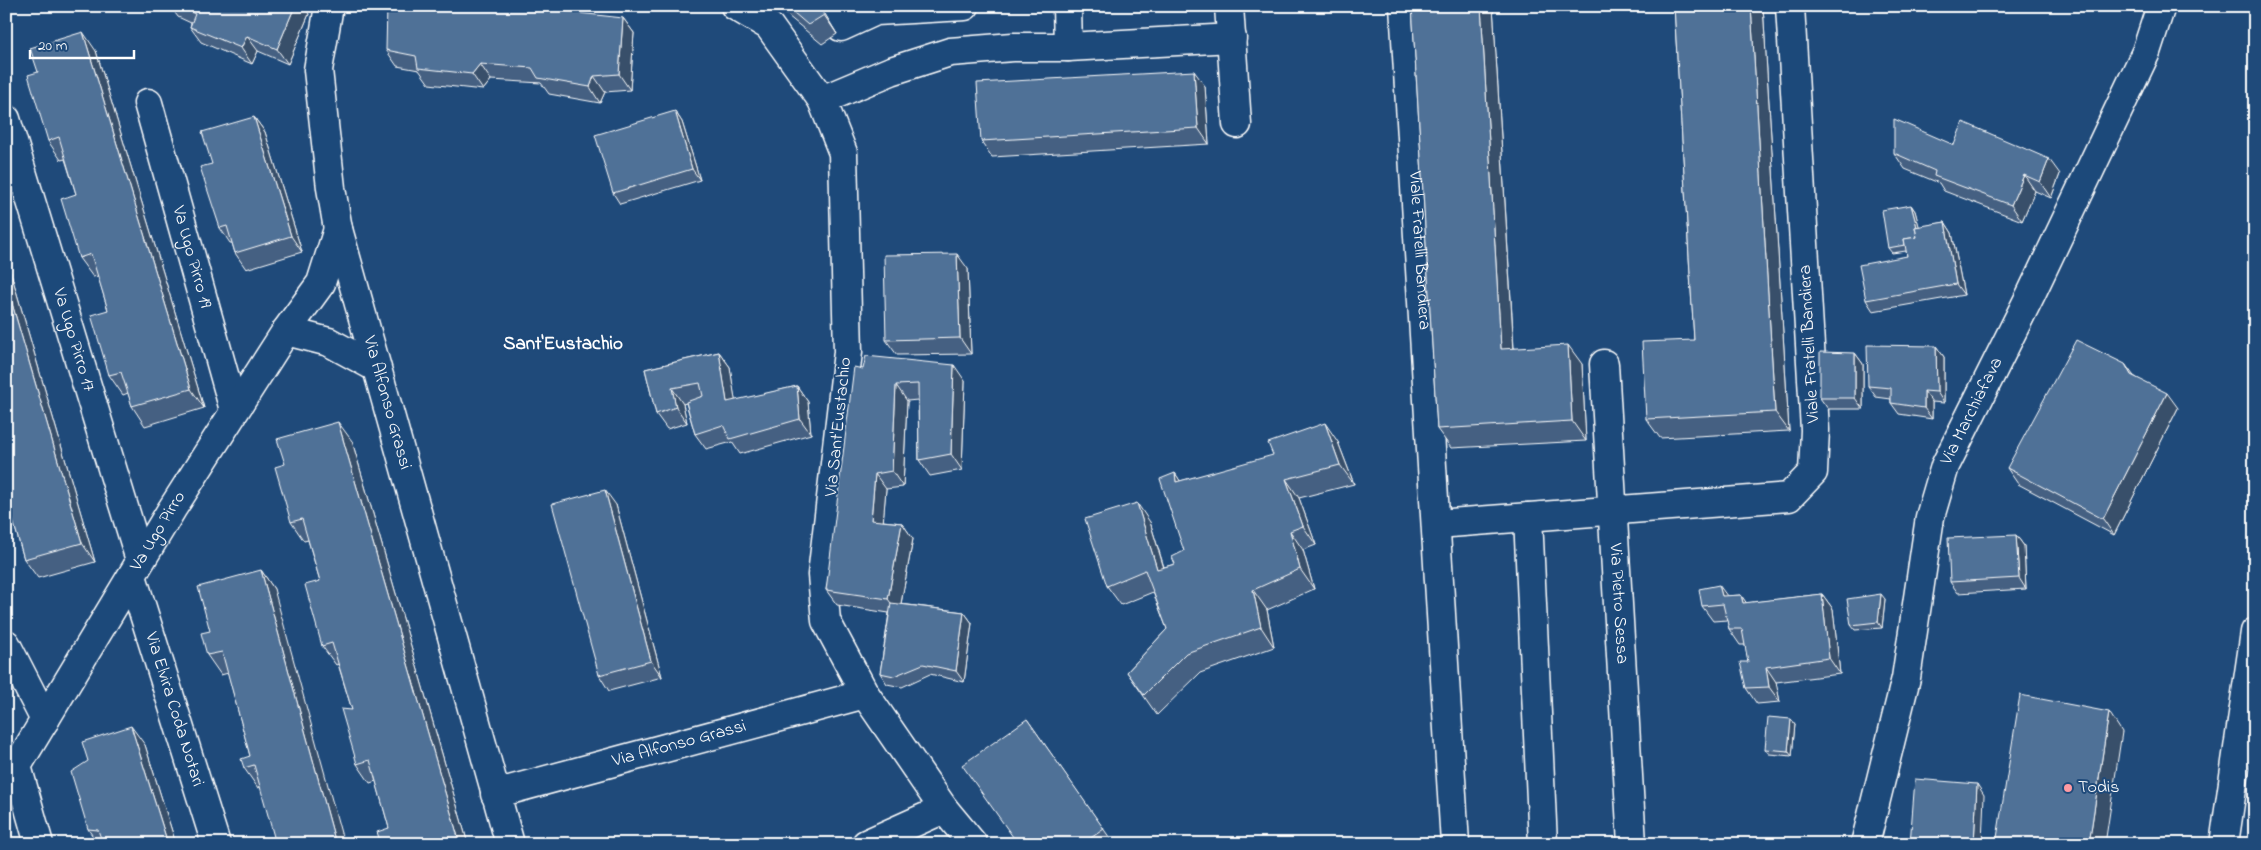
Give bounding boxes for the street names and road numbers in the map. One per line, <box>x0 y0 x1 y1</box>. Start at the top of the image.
street label: Viale Fratelli Bandiera <box>1401 169 1437 331</box>
street label: Va Ugo Pirro 19 <box>164 202 218 312</box>
street label: Viale Fratelli Bandiera <box>1793 264 1827 425</box>
street label: Va Ugo Pirro 17 <box>45 284 101 395</box>
street label: Via Alfonso Grassi <box>355 332 418 473</box>
street label: Via Marchiafava <box>1934 353 2010 471</box>
street label: Via Sant'Eustachio <box>819 356 859 499</box>
street label: Va Ugo Pirro <box>124 486 193 577</box>
street label: Via Pietro Sessa <box>1601 542 1634 665</box>
street label: Via Elvira Coda Notari <box>137 628 210 790</box>
street label: Via Alfonso Grassi <box>609 714 749 775</box>

